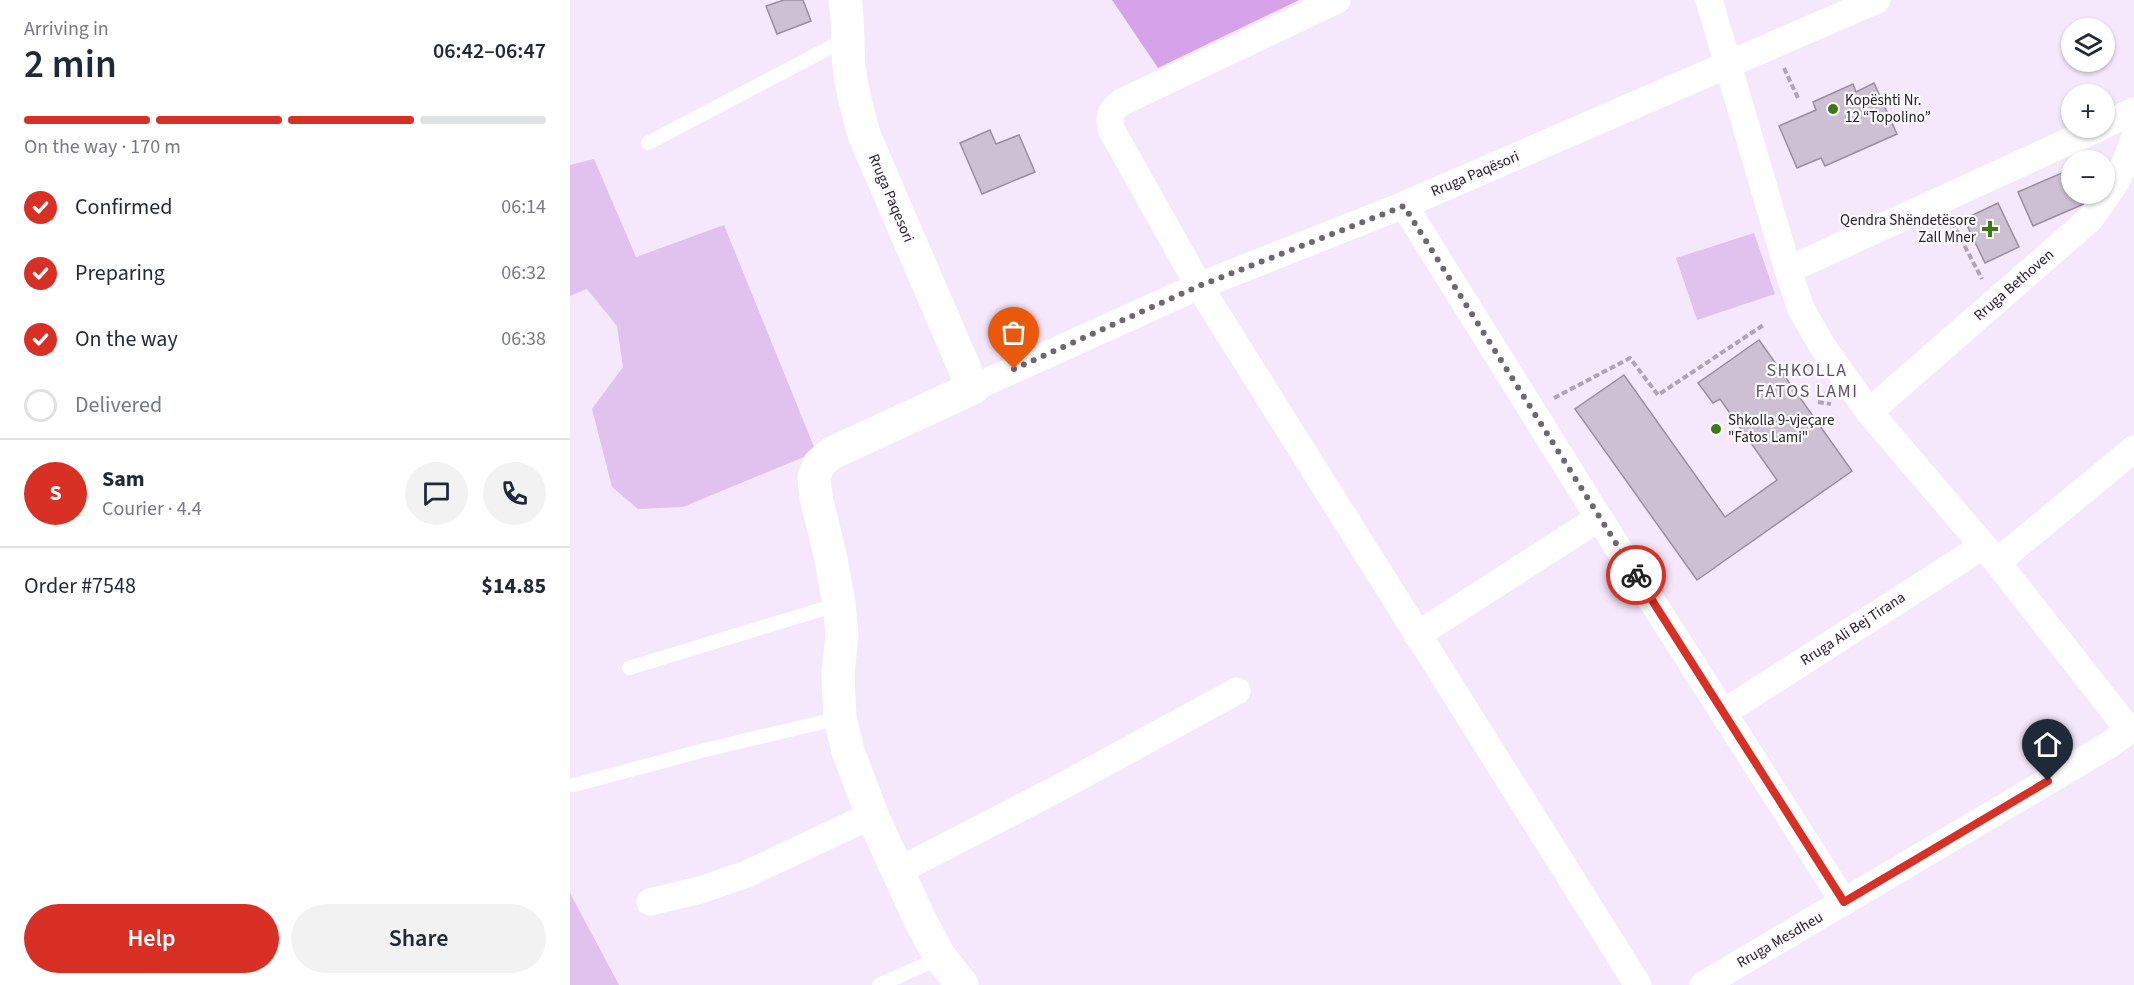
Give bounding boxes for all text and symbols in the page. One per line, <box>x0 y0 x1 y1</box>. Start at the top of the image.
text: Arriving in <box>24 15 109 43</box>
map controls <box>2061 18 2115 204</box>
button: layers <box>2061 18 2115 72</box>
text: 06:42–06:47 <box>433 35 546 67</box>
text: 2 min <box>24 37 117 93</box>
button: + <box>2061 84 2115 138</box>
place label: Kopështi Nr. 12 “Topolino” <box>1845 90 1931 128</box>
marker: Kopështi Nr. 12 “Topolino” <box>1826 102 1840 116</box>
text: On the way · 170 m <box>24 133 181 161</box>
street label: Rruga Paqësori <box>1428 146 1522 202</box>
button: − <box>2061 150 2115 204</box>
street label: Rruga Paqesori <box>863 151 919 245</box>
icon: check <box>24 191 57 224</box>
text: Confirmed <box>75 191 172 223</box>
text: 06:14 <box>501 193 546 221</box>
place label: Qendra Shëndetësore Zall Mner <box>1840 210 1977 248</box>
marker: Qendra Shëndetësore Zall Mner <box>1981 220 1999 238</box>
street label: Rruga Bethoven <box>1969 244 2059 326</box>
icon: check <box>24 257 57 290</box>
text: Preparing <box>75 257 165 289</box>
text: 06:32 <box>501 259 546 287</box>
pin <box>988 307 1039 369</box>
icon: bag <box>997 316 1030 349</box>
icon: check <box>24 323 57 356</box>
text: On the way <box>75 323 178 355</box>
text: 06:38 <box>501 325 546 353</box>
district label: SHKOLLA FATOS LAMI <box>1756 358 1858 404</box>
text: Delivered <box>75 389 162 421</box>
place label: Shkolla 9-vjeçare "Fatos Lami" <box>1728 410 1834 448</box>
marker: Shkolla 9-vjeçare "Fatos Lami" <box>1709 422 1723 436</box>
button: chat <box>405 462 468 525</box>
button: phone <box>483 462 546 525</box>
text: Sam <box>102 463 145 495</box>
text: S <box>49 477 62 509</box>
text: Courier · 4.4 <box>102 495 202 523</box>
courier <box>1606 545 1666 605</box>
icon: bike <box>1620 559 1653 592</box>
text: Order #7548 <box>24 570 136 602</box>
text: $14.85 <box>481 570 546 602</box>
street label: Rruga Ali Bej Tirana <box>1796 587 1910 671</box>
pin <box>2022 719 2073 781</box>
icon: home <box>2031 728 2064 761</box>
button: Help <box>24 904 279 973</box>
button: Share <box>291 904 546 973</box>
street label: Rruga Mesdheu <box>1733 907 1827 973</box>

